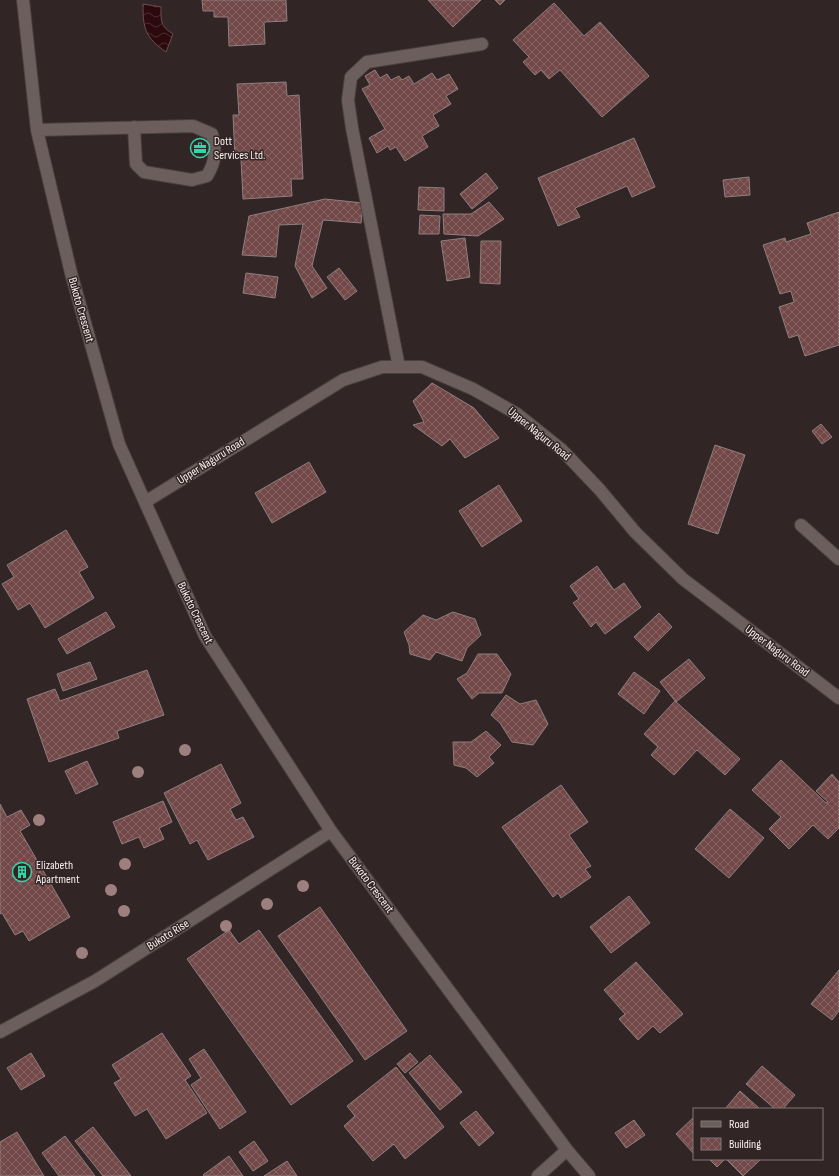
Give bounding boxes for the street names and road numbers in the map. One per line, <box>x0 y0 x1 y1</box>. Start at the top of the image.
street label: Bukoto Crescent <box>65 276 98 344</box>
street label: Upper Naguru Road <box>504 404 574 464</box>
street label: Upper Naguru Road <box>174 434 248 488</box>
street label: Bukoto Crescent <box>174 580 217 647</box>
street label: Upper Naguru Road <box>742 622 812 680</box>
street label: Bukoto Crescent <box>345 854 397 916</box>
street label: Bukoto Rise <box>144 916 192 954</box>

